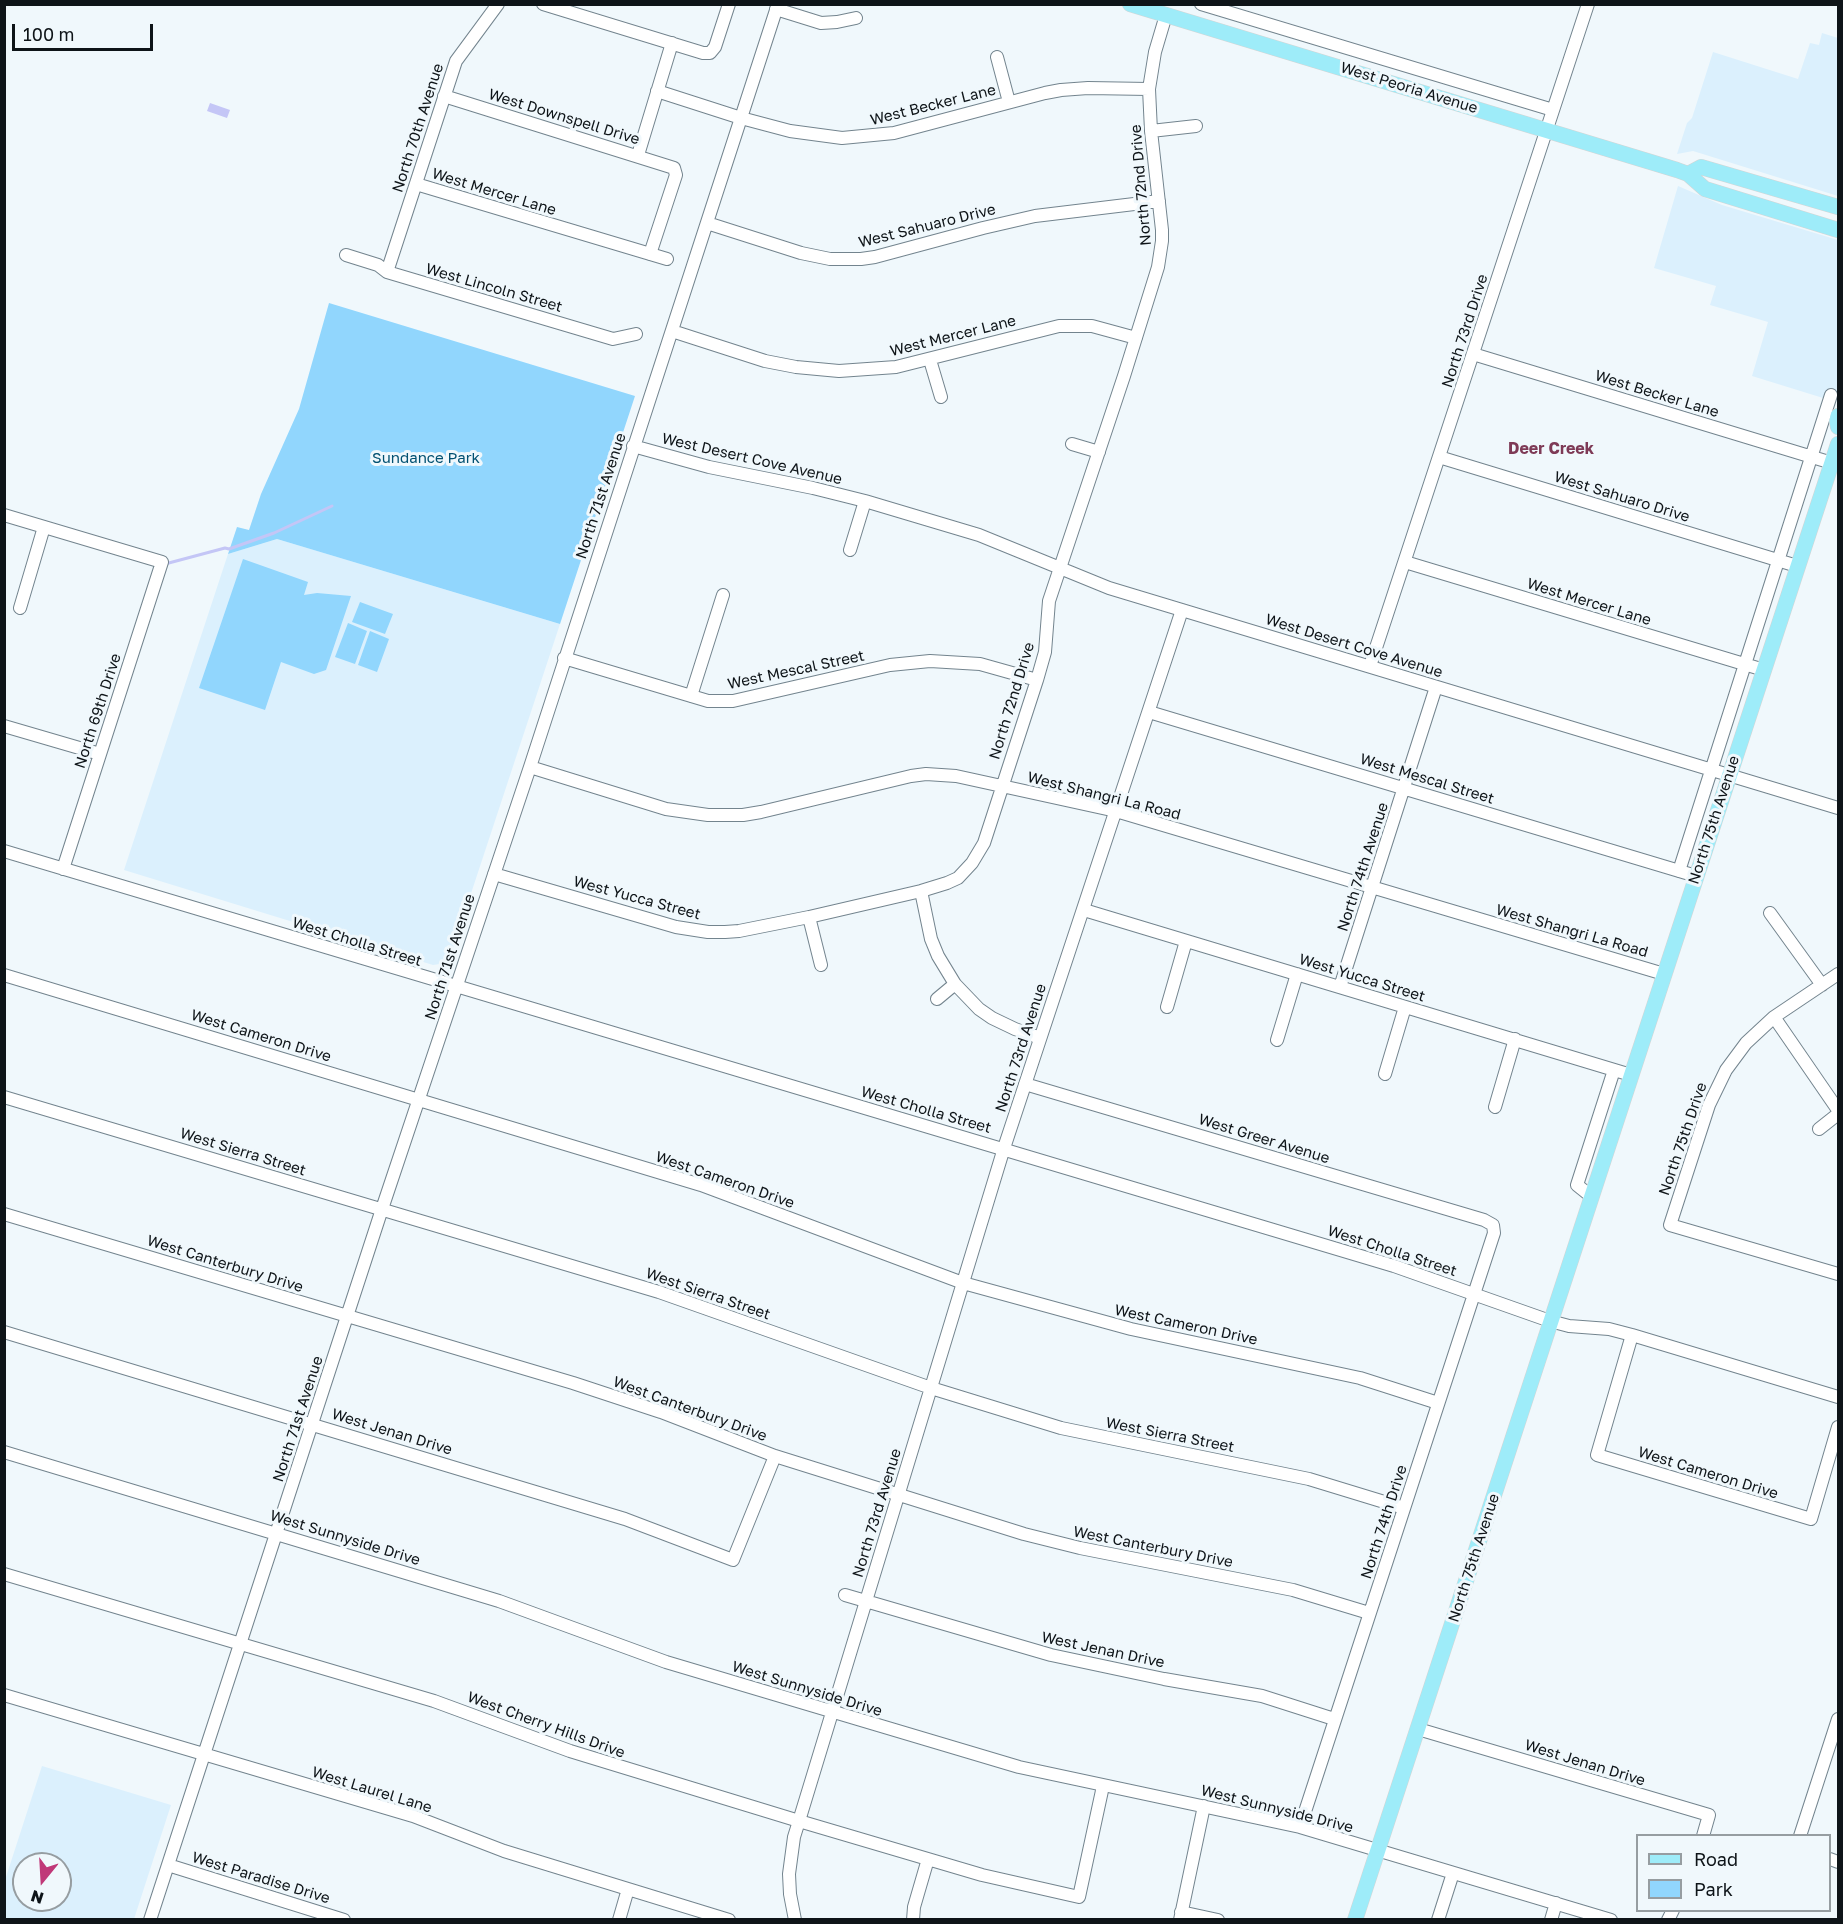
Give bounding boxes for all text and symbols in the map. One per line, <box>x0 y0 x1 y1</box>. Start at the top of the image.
scale bar <box>15 12 156 50</box>
text: 100 m <box>23 23 74 45</box>
street label: West Peoria Avenue <box>1338 59 1480 117</box>
street label: North 70th Avenue <box>389 61 447 195</box>
street label: West Becker Lane <box>868 81 998 129</box>
street label: West Downspell Drive <box>486 85 642 149</box>
street label: North 72nd Drive <box>1127 124 1155 246</box>
street label: West Mercer Lane <box>430 165 558 219</box>
street label: West Sahuaro Drive <box>857 200 997 252</box>
street label: West Lincoln Street <box>424 260 564 316</box>
street label: North 73rd Drive <box>1438 272 1492 390</box>
street label: West Mercer Lane <box>888 312 1018 360</box>
street label: West Becker Lane <box>1593 367 1721 421</box>
street label: West Desert Cove Avenue <box>660 429 844 489</box>
street label: North 71st Avenue <box>572 431 630 561</box>
district label: Deer Creek <box>1508 439 1594 459</box>
park label: Sundance Park <box>372 449 480 467</box>
street label: West Sahuaro Drive <box>1552 468 1692 526</box>
street label: West Mercer Lane <box>1525 575 1653 629</box>
street label: West Desert Cove Avenue <box>1263 610 1445 682</box>
street label: North 72nd Drive <box>986 640 1038 762</box>
street label: West Mescal Street <box>726 647 866 693</box>
street label: North 69th Drive <box>71 651 125 771</box>
street label: West Mescal Street <box>1358 750 1496 808</box>
street label: North 75th Avenue <box>1685 753 1743 887</box>
street label: West Shangri La Road <box>1026 768 1182 824</box>
street label: North 74th Avenue <box>1334 800 1392 934</box>
street label: West Yucca Street <box>571 872 703 924</box>
street label: North 71st Avenue <box>421 892 479 1022</box>
street label: West Shangri La Road <box>1494 901 1650 961</box>
street label: West Cholla Street <box>290 914 424 970</box>
street label: West Yucca Street <box>1297 950 1427 1006</box>
street label: North 73rd Avenue <box>992 982 1050 1114</box>
street label: West Cameron Drive <box>189 1006 333 1066</box>
street label: North 75th Drive <box>1655 1080 1711 1198</box>
street label: West Cholla Street <box>859 1083 993 1137</box>
street label: West Greer Avenue <box>1196 1110 1332 1168</box>
street label: West Sierra Street <box>178 1124 308 1180</box>
street label: West Cameron Drive <box>653 1148 797 1212</box>
street label: West Cholla Street <box>1325 1222 1459 1280</box>
street label: West Canterbury Drive <box>145 1232 305 1296</box>
street label: West Sierra Street <box>643 1264 773 1324</box>
street label: West Cameron Drive <box>1113 1301 1259 1349</box>
street label: North 71st Avenue <box>269 1354 327 1484</box>
street label: West Canterbury Drive <box>611 1373 769 1445</box>
street label: West Jenan Drive <box>330 1405 454 1459</box>
street label: West Sierra Street <box>1104 1414 1236 1456</box>
street label: West Cameron Drive <box>1636 1443 1780 1503</box>
street label: North 73rd Avenue <box>849 1446 905 1580</box>
street label: North 74th Drive <box>1357 1463 1411 1581</box>
street label: North 75th Avenue <box>1445 1491 1503 1625</box>
street label: West Sunnyside Drive <box>268 1507 422 1569</box>
street label: West Canterbury Drive <box>1072 1523 1234 1571</box>
street label: West Jenan Drive <box>1040 1628 1166 1672</box>
street label: West Sunnyside Drive <box>730 1658 884 1720</box>
street label: West Cherry Hills Drive <box>465 1688 627 1762</box>
street label: West Jenan Drive <box>1523 1736 1647 1790</box>
street label: West Laurel Lane <box>310 1763 434 1817</box>
street label: West Sunnyside Drive <box>1199 1781 1355 1837</box>
legend <box>1636 1834 1831 1912</box>
street label: West Paradise Drive <box>190 1848 332 1908</box>
text: Road <box>1694 1848 1738 1870</box>
north arrow <box>12 1852 72 1912</box>
text: Park <box>1694 1878 1733 1900</box>
text: N <box>28 1886 46 1909</box>

